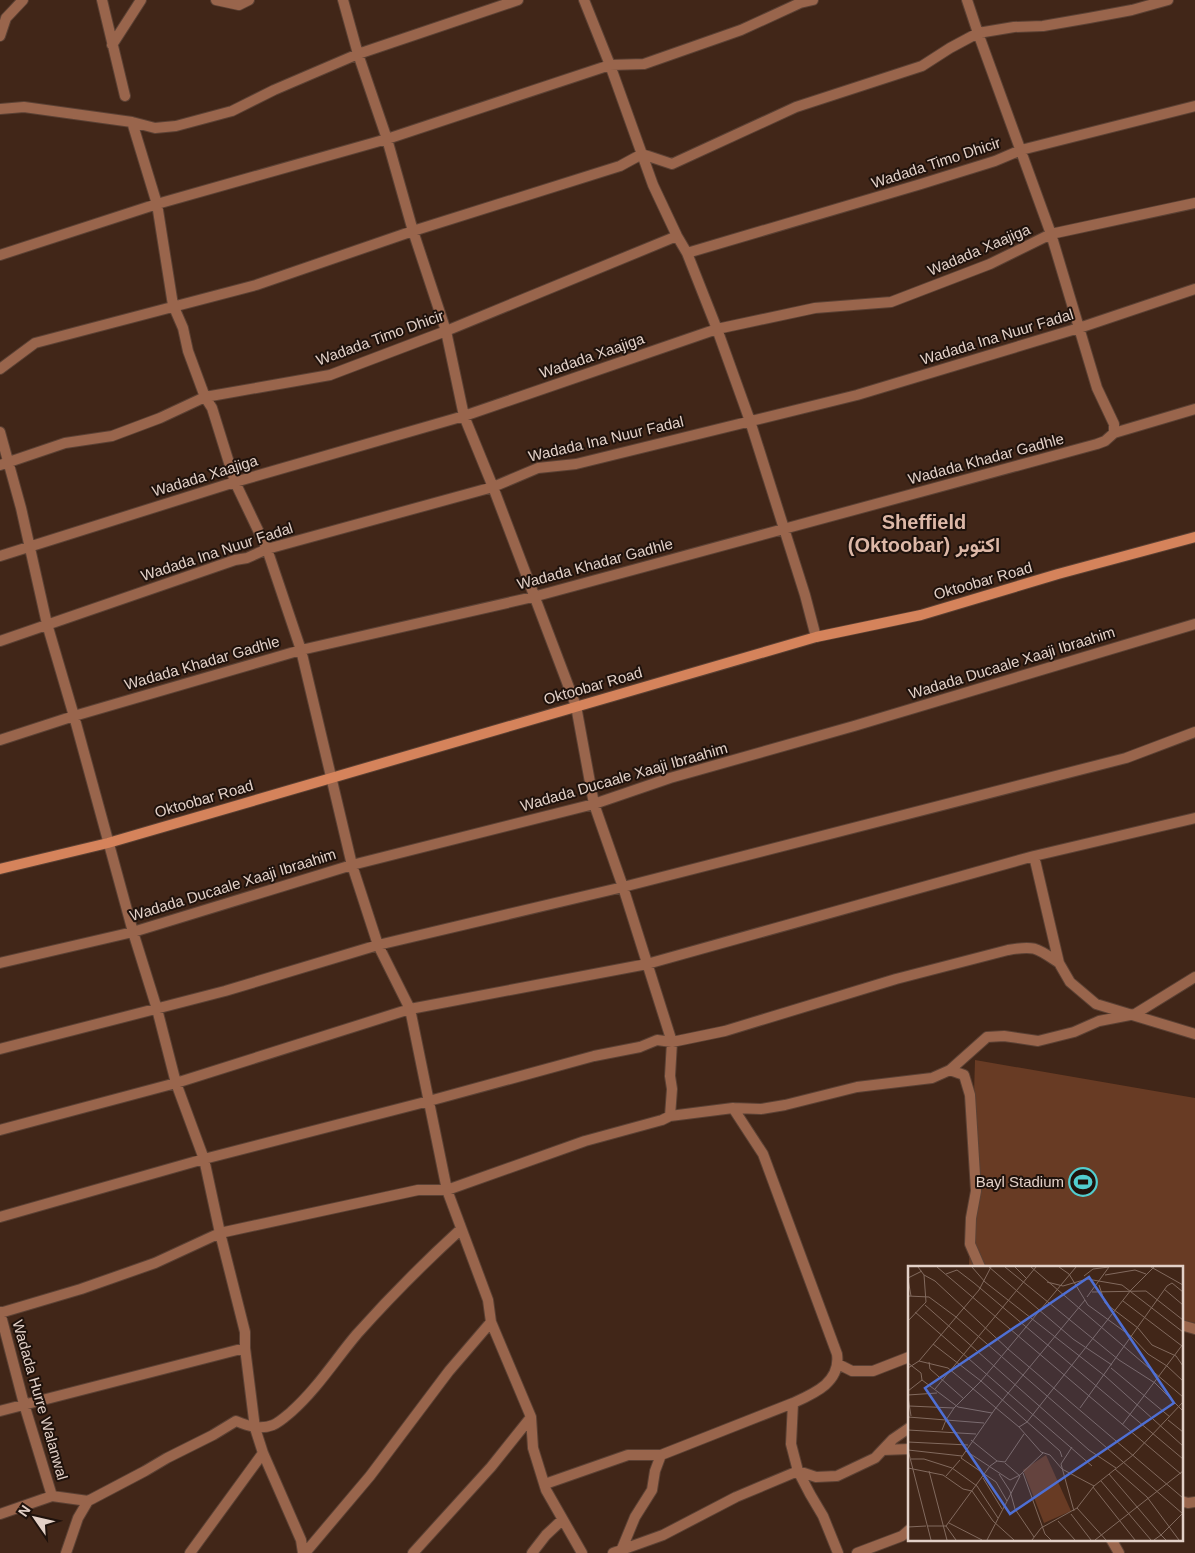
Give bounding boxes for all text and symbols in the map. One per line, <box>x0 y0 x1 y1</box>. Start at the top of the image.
street label: Wadada Timo Dhicir <box>869 134 1002 191</box>
street label: Wadada Xaajiga <box>925 220 1033 279</box>
street label: Wadada Ina Nuur Fadal <box>918 305 1075 368</box>
street label: Wadada Timo Dhicir <box>314 307 446 369</box>
street label: Wadada Xaajiga <box>537 329 647 381</box>
street label: Wadada Ina Nuur Fadal <box>527 412 685 465</box>
street label: Wadada Khadar Gadhle <box>906 430 1066 487</box>
street label: Wadada Xaajiga <box>150 451 260 500</box>
district label: Sheffield (Oktoobar) اكتوبر <box>848 511 1000 558</box>
street label: Wadada Ina Nuur Fadal <box>139 519 295 584</box>
street label: Wadada Khadar Gadhle <box>515 535 675 592</box>
street label: Oktoobar Road <box>932 558 1034 603</box>
street label: Wadada Ducaale Xaaji Ibraahim <box>907 623 1117 702</box>
street label: Wadada Khadar Gadhle <box>122 632 281 693</box>
street label: Oktoobar Road <box>542 663 644 708</box>
street label: Wadada Ducaale Xaaji Ibraahim <box>518 739 729 814</box>
street label: Oktoobar Road <box>153 776 255 821</box>
street label: Wadada Ducaale Xaaji Ibraahim <box>128 845 338 924</box>
sports icon: Bayl Stadium <box>1068 1167 1098 1197</box>
place label: Bayl Stadium <box>976 1173 1064 1190</box>
inset map <box>908 1266 1182 1540</box>
street label: Wadada Hurre Walanwal <box>9 1318 71 1482</box>
north arrow <box>10 1493 60 1543</box>
text: N <box>15 1502 34 1519</box>

